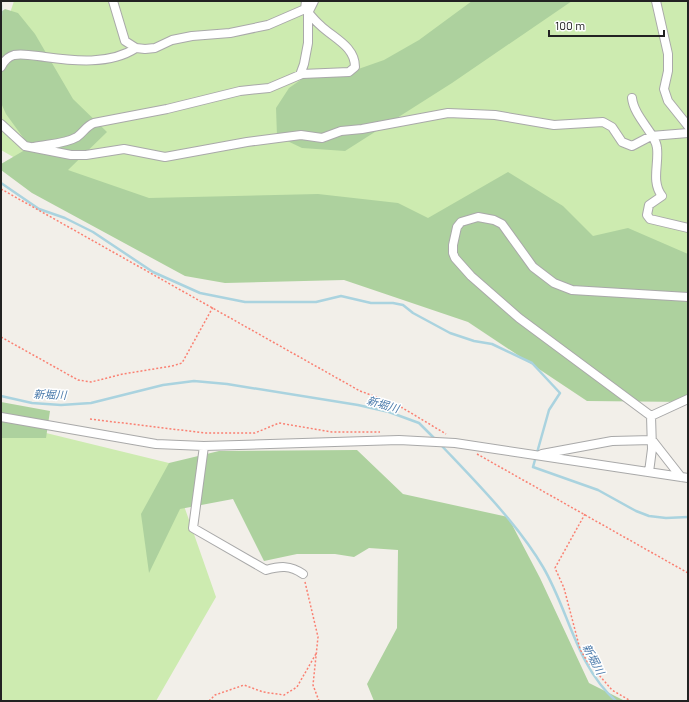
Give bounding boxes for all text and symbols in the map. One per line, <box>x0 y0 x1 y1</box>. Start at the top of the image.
scale bar <box>549 12 664 38</box>
text: 100 m <box>555 18 585 32</box>
water label: 新堀川 <box>33 387 68 401</box>
water label: 新堀川 <box>365 393 402 415</box>
water label: 新堀川 <box>581 641 608 678</box>

